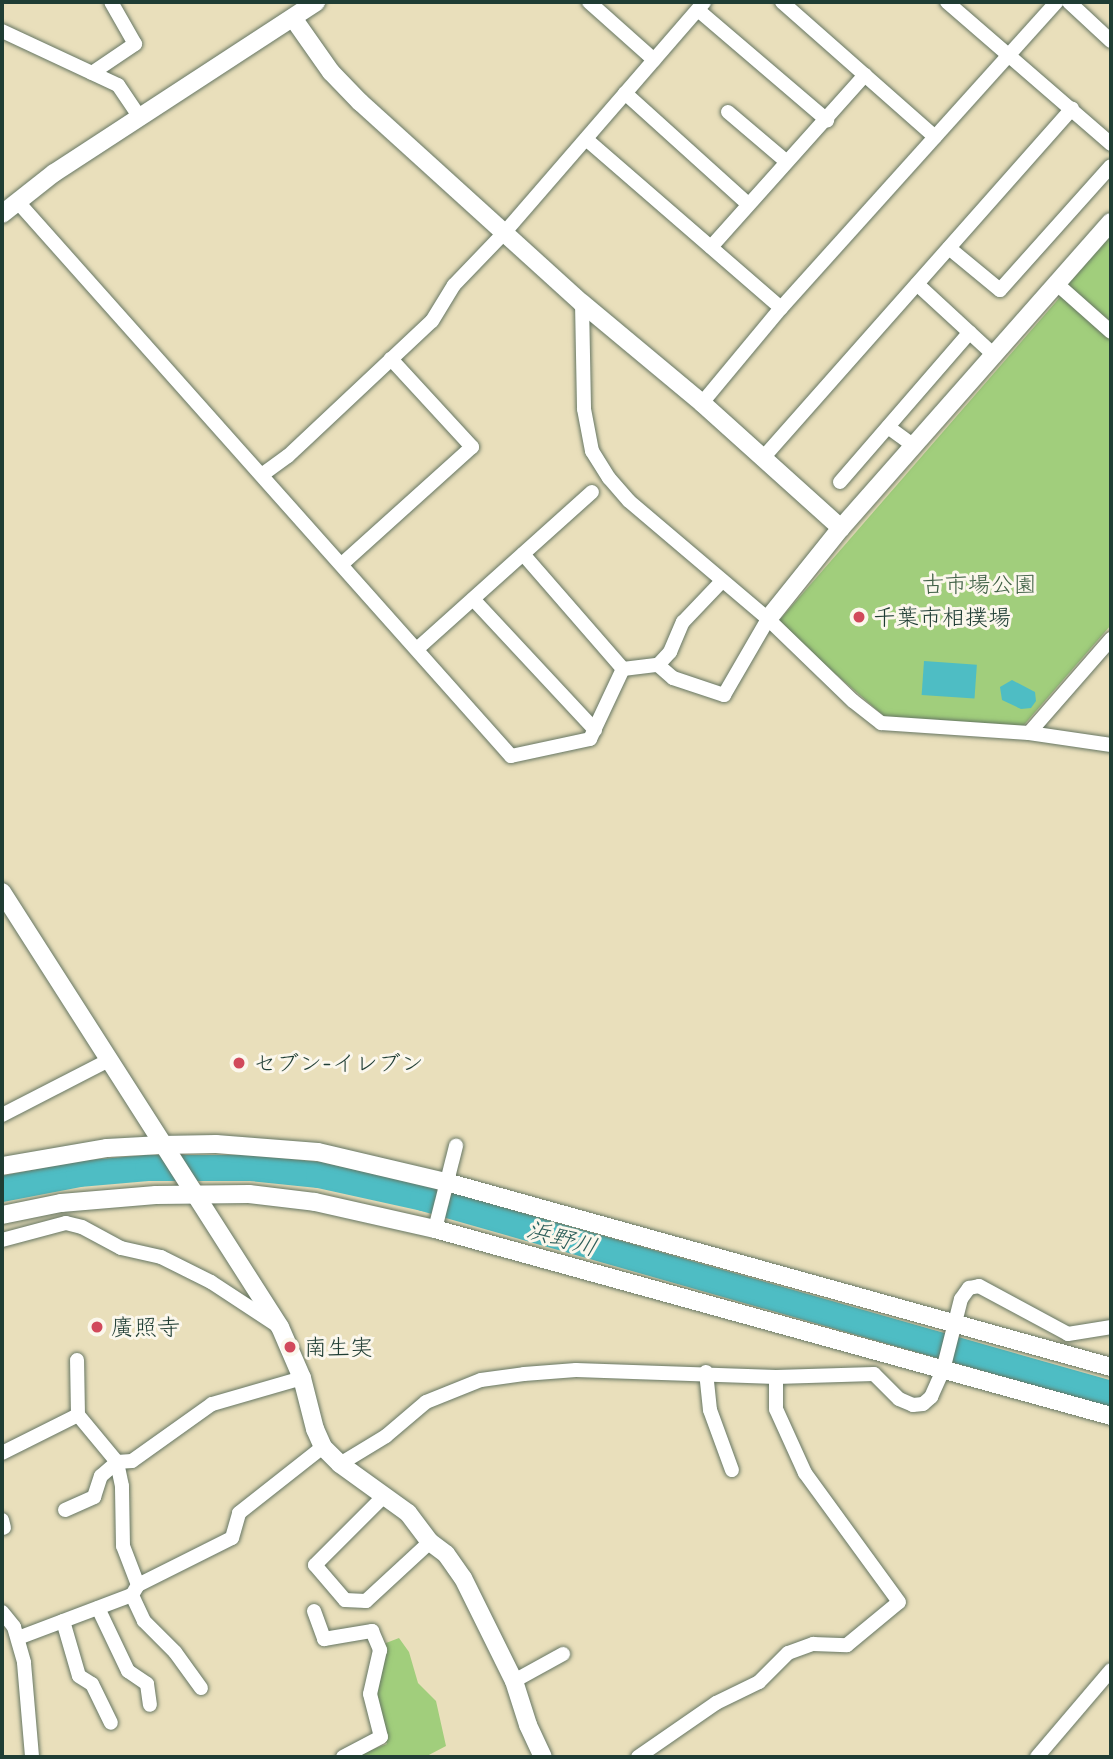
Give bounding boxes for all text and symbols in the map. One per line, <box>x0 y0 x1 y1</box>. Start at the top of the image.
park label: 古市場公園 <box>922 570 1036 598</box>
place label: 千葉市相撲場 <box>873 603 1011 631</box>
marker: 千葉市相撲場 <box>851 609 867 625</box>
place label: セブン-イレブン <box>253 1049 424 1077</box>
marker: セブン-イレブン <box>231 1055 247 1071</box>
water label: 浜野川 <box>523 1214 601 1262</box>
place label: 廣照寺 <box>111 1313 180 1341</box>
marker: 廣照寺 <box>89 1319 105 1335</box>
place label: 南生実 <box>304 1333 373 1361</box>
marker: 南生実 <box>282 1339 298 1355</box>

